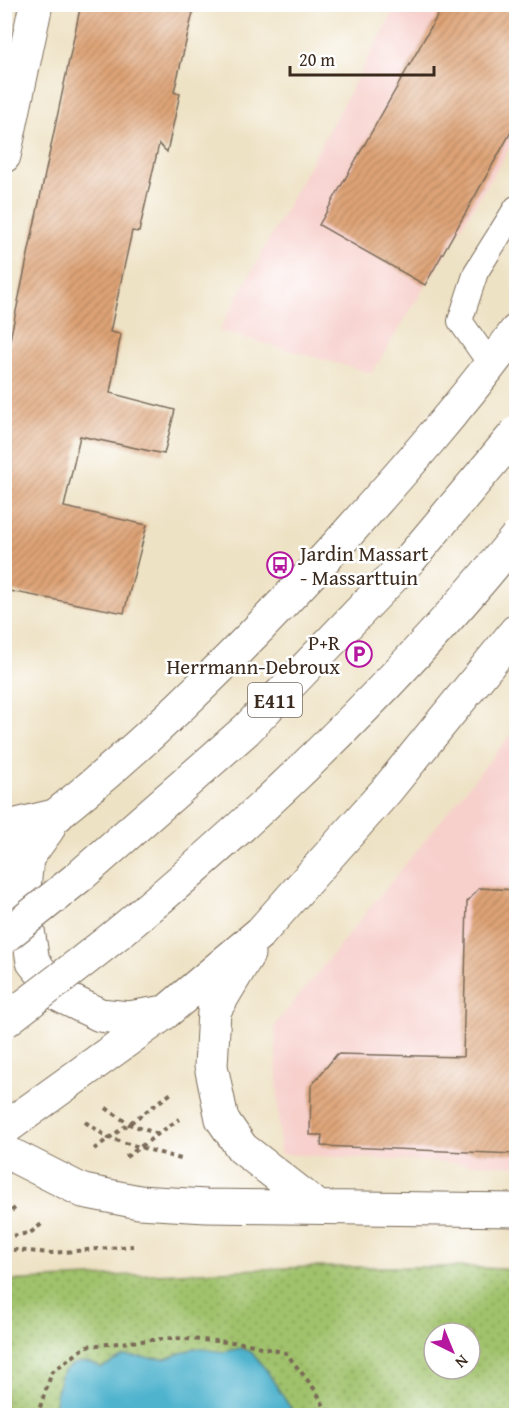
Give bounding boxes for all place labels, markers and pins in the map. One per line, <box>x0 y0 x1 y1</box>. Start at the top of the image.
place label: Jardin Massart - Massarttuin <box>297 538 429 593</box>
bus stop icon: Jardin Massart - Massarttuin <box>265 550 295 580</box>
place label: P+R Herrmann-Debroux <box>166 627 341 682</box>
parking icon: P+R Herrmann-Debroux <box>344 639 374 669</box>

